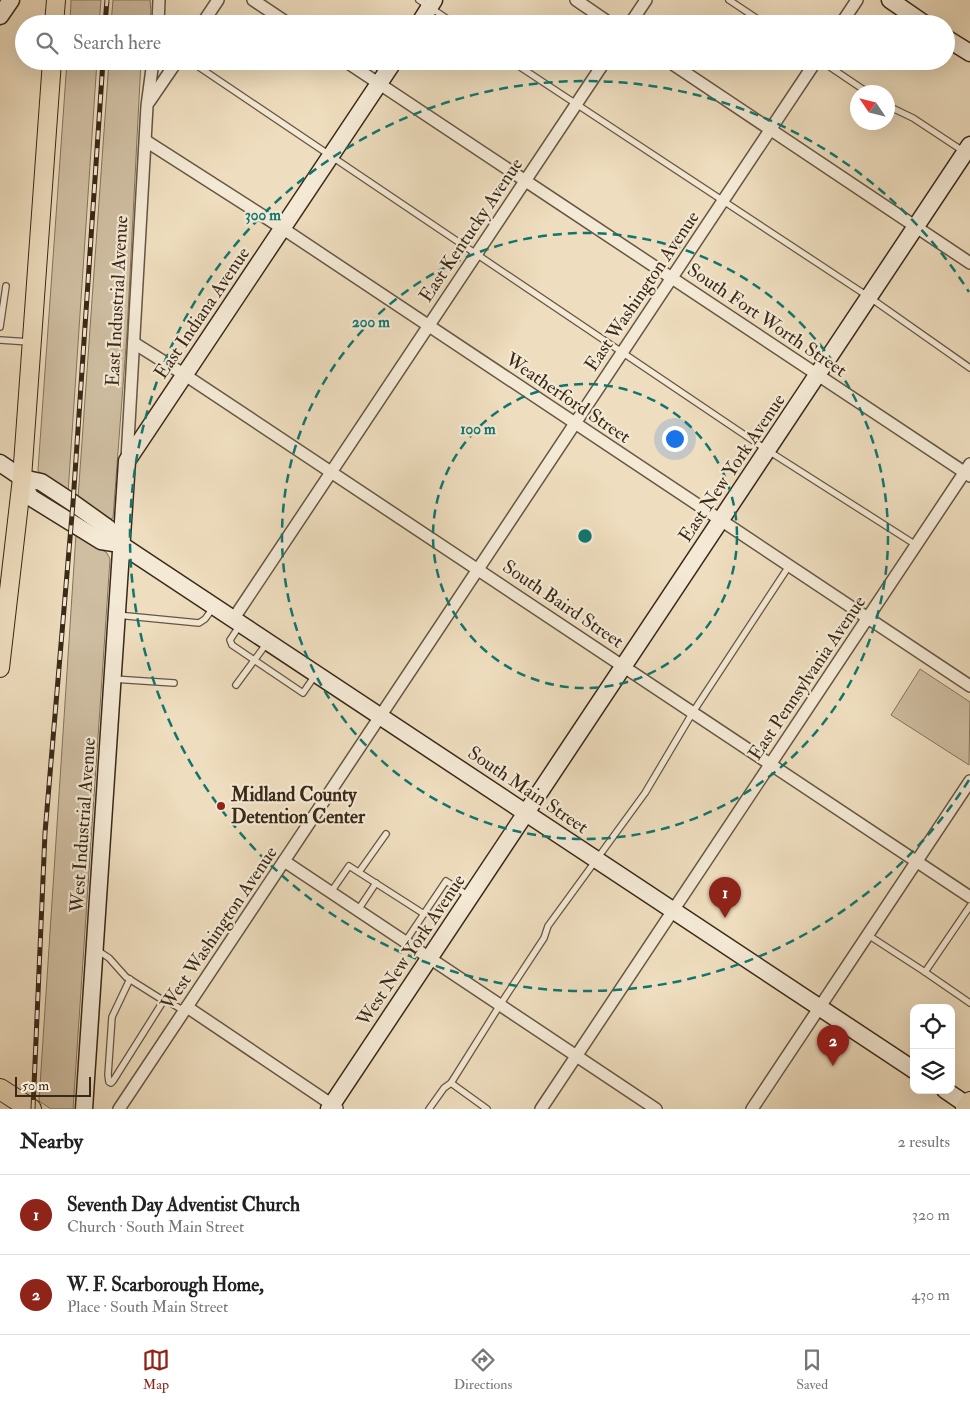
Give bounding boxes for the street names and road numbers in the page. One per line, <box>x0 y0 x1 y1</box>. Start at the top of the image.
street label: East Kentucky Avenue <box>414 153 528 307</box>
street label: East Washington Avenue <box>579 206 705 376</box>
street label: East Industrial Avenue <box>101 215 133 387</box>
street label: East Indiana Avenue <box>149 242 255 384</box>
street label: South Fort Worth Street <box>683 258 851 382</box>
street label: Weatherford Street <box>500 347 635 449</box>
street label: East New York Avenue <box>673 389 791 547</box>
street label: South Baird Street <box>498 555 628 653</box>
street label: East Pennsylvania Avenue <box>743 591 871 765</box>
street label: West Industrial Avenue <box>65 737 101 914</box>
street label: South Main Street <box>463 741 593 839</box>
street label: West Washington Avenue <box>155 841 283 1015</box>
street label: West New York Avenue <box>351 869 471 1031</box>

